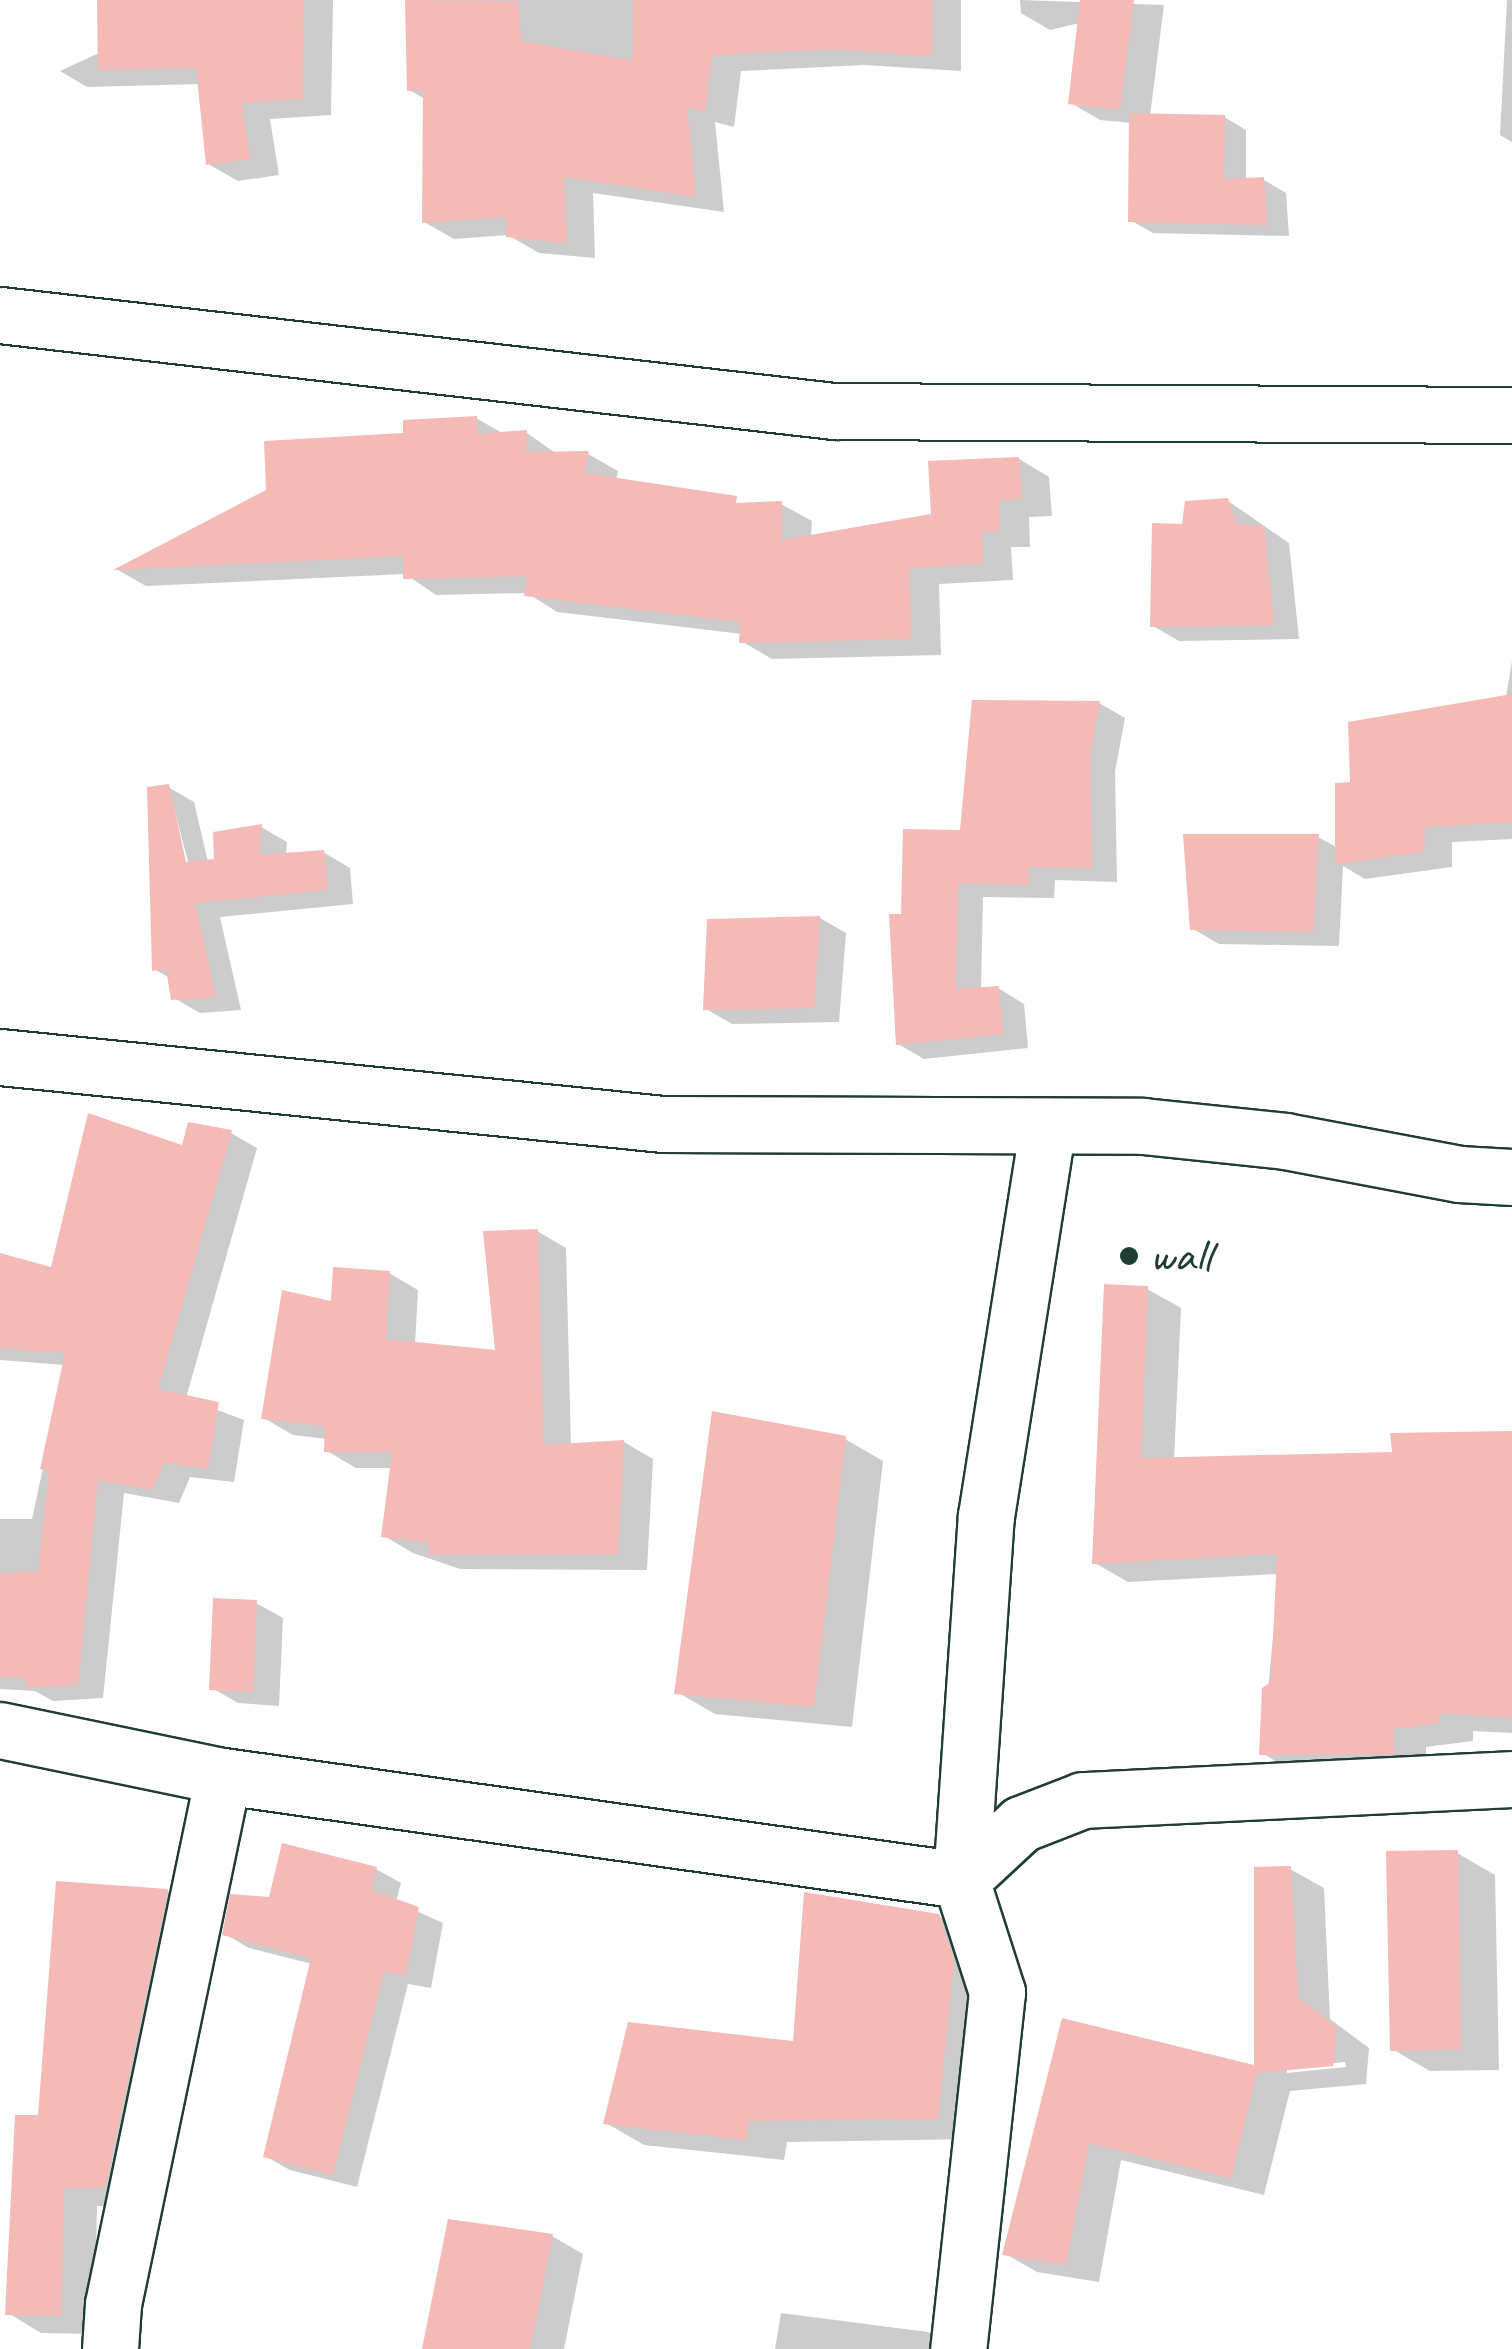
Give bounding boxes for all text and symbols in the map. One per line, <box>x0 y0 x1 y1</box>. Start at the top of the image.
place label: wall <box>1149 1227 1211 1285</box>
marker: wall <box>1118 1245 1140 1267</box>

